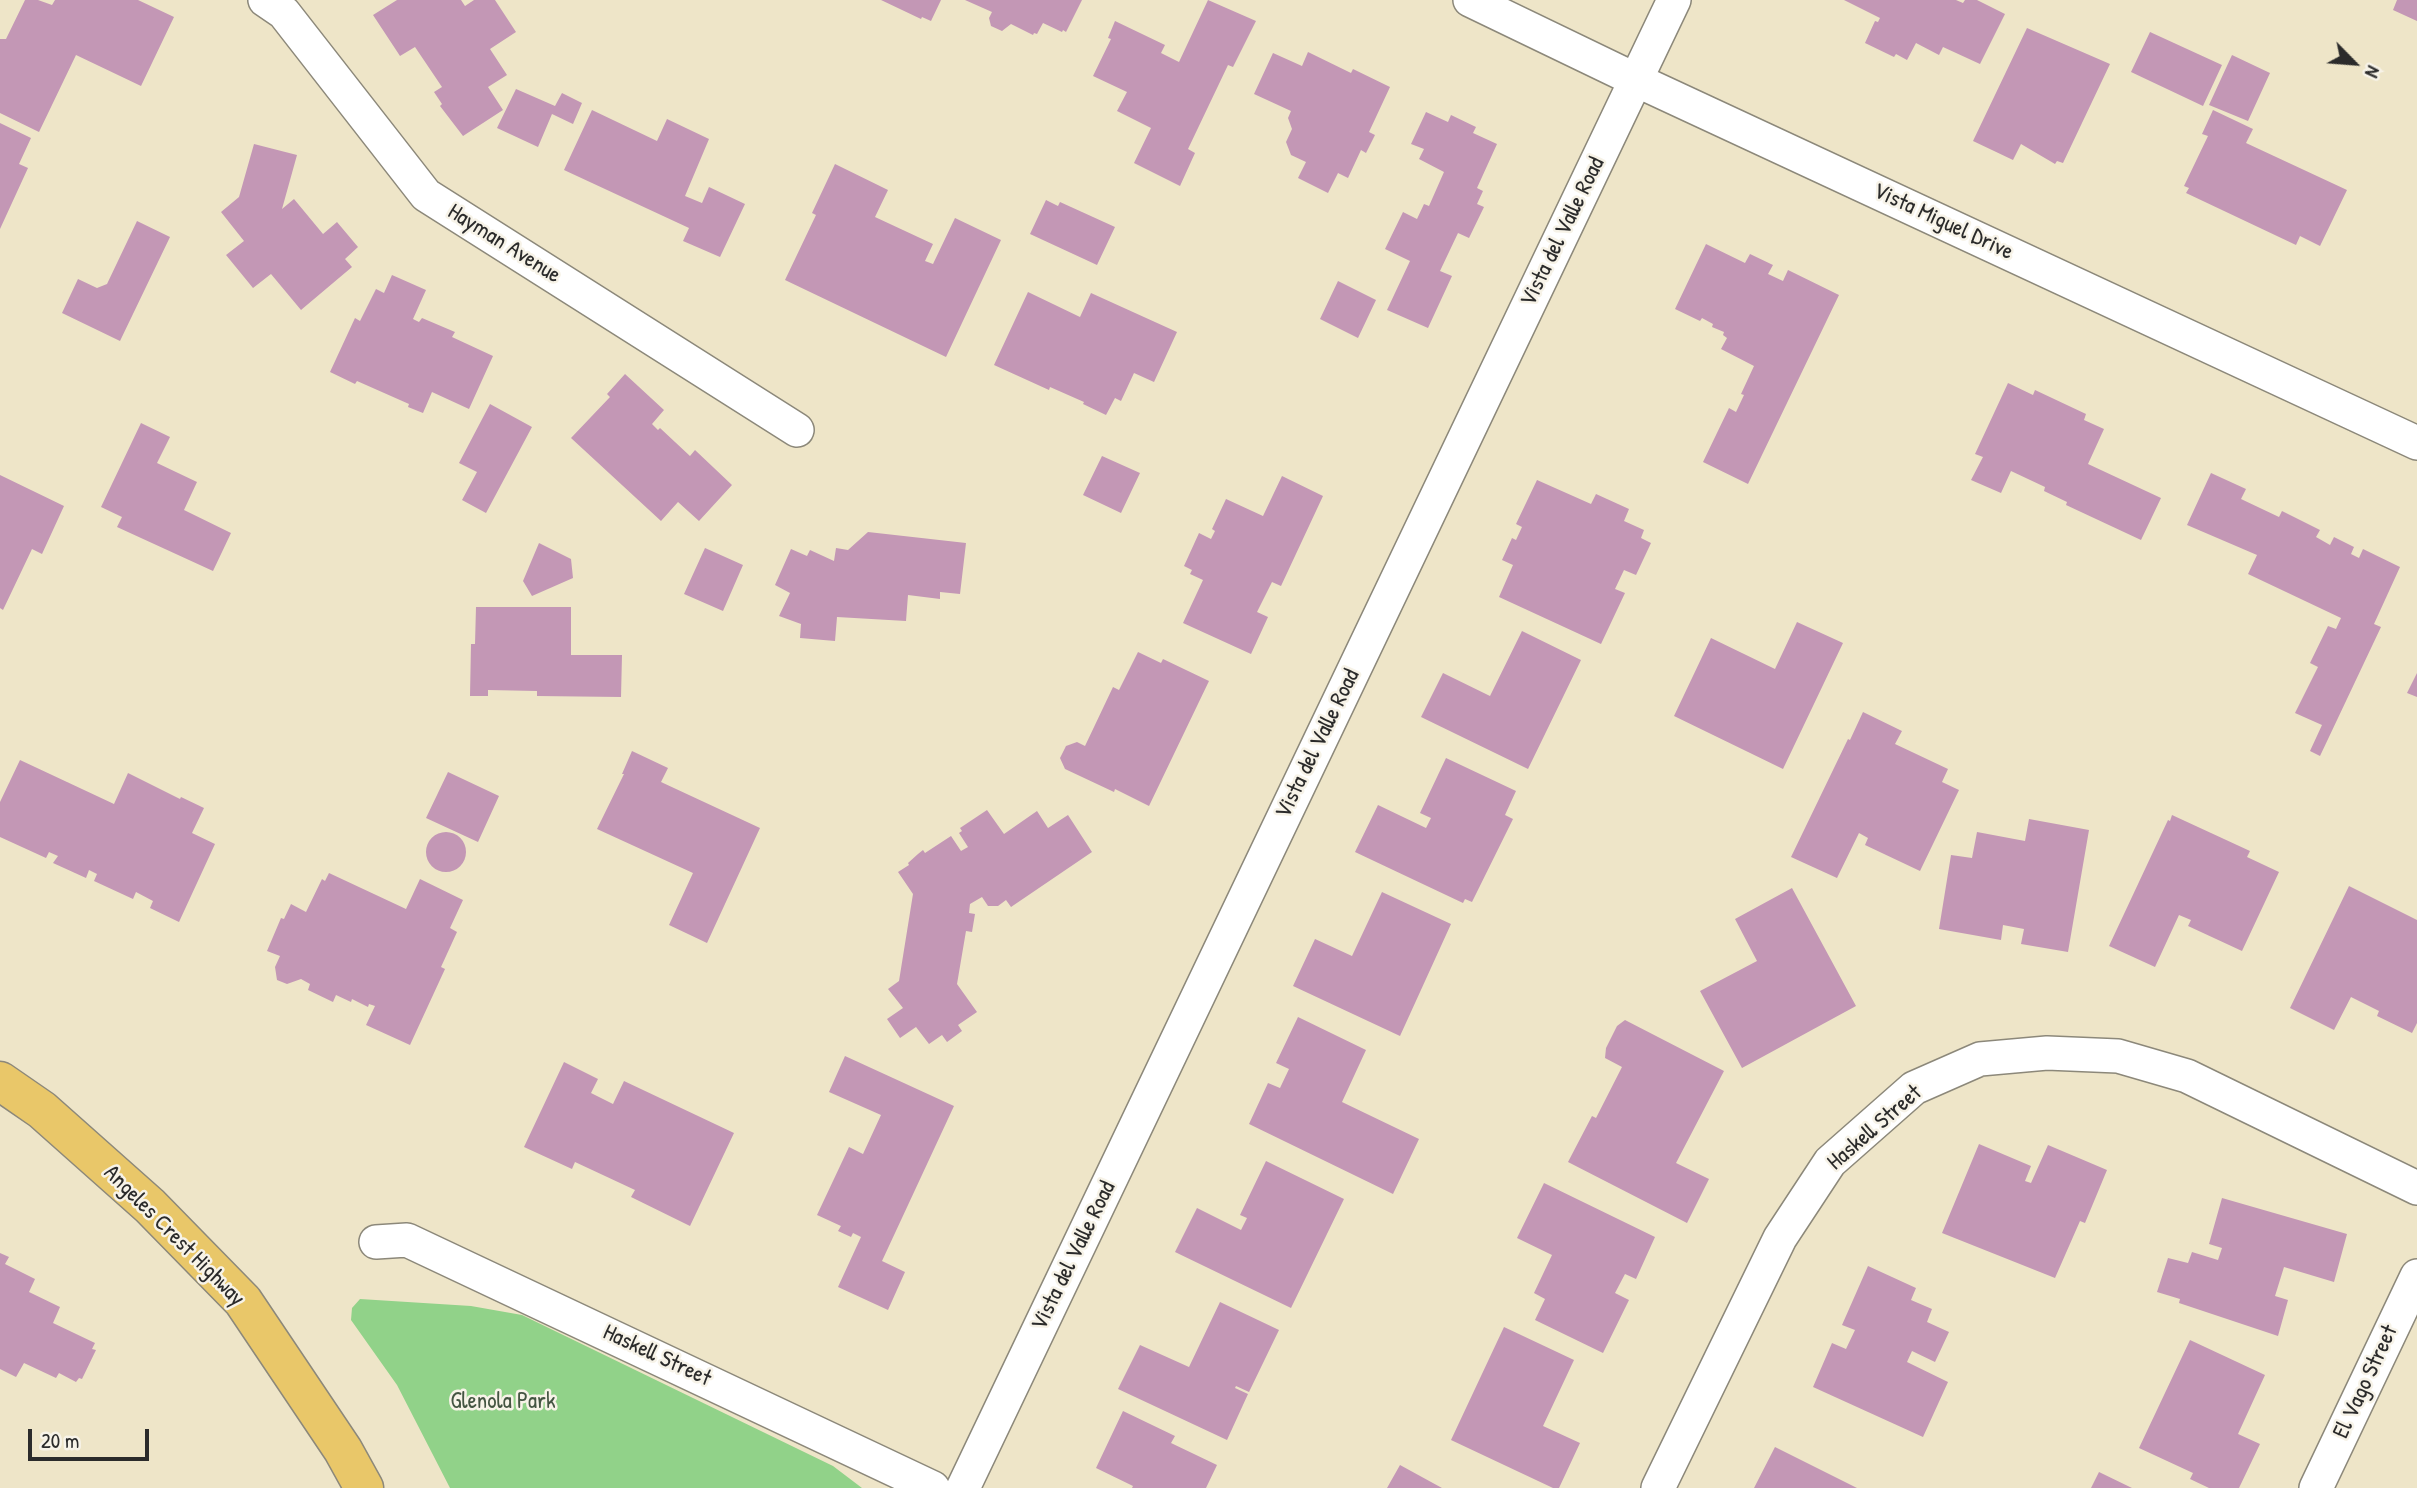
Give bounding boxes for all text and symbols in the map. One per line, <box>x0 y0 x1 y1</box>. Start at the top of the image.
north arrow <box>2319 28 2389 98</box>
text: N <box>2359 62 2387 82</box>
street label: Vista del Valle Road <box>1515 153 1611 311</box>
street label: Vista Miguel Drive <box>1869 178 2017 266</box>
street label: Hayman Avenue <box>442 198 566 290</box>
street label: Vista del Valle Road <box>1270 665 1366 823</box>
street label: Haskell Street <box>1822 1080 1928 1176</box>
street label: Angeles Crest Highway <box>98 1160 250 1312</box>
street label: Vista del Valle Road <box>1026 1177 1122 1335</box>
street label: Haskell Street <box>599 1319 715 1393</box>
street label: El Vago Street <box>2328 1321 2404 1443</box>
park label: Glenola Park <box>451 1388 555 1416</box>
scale bar <box>32 1414 152 1458</box>
text: 20 m <box>41 1426 79 1455</box>

